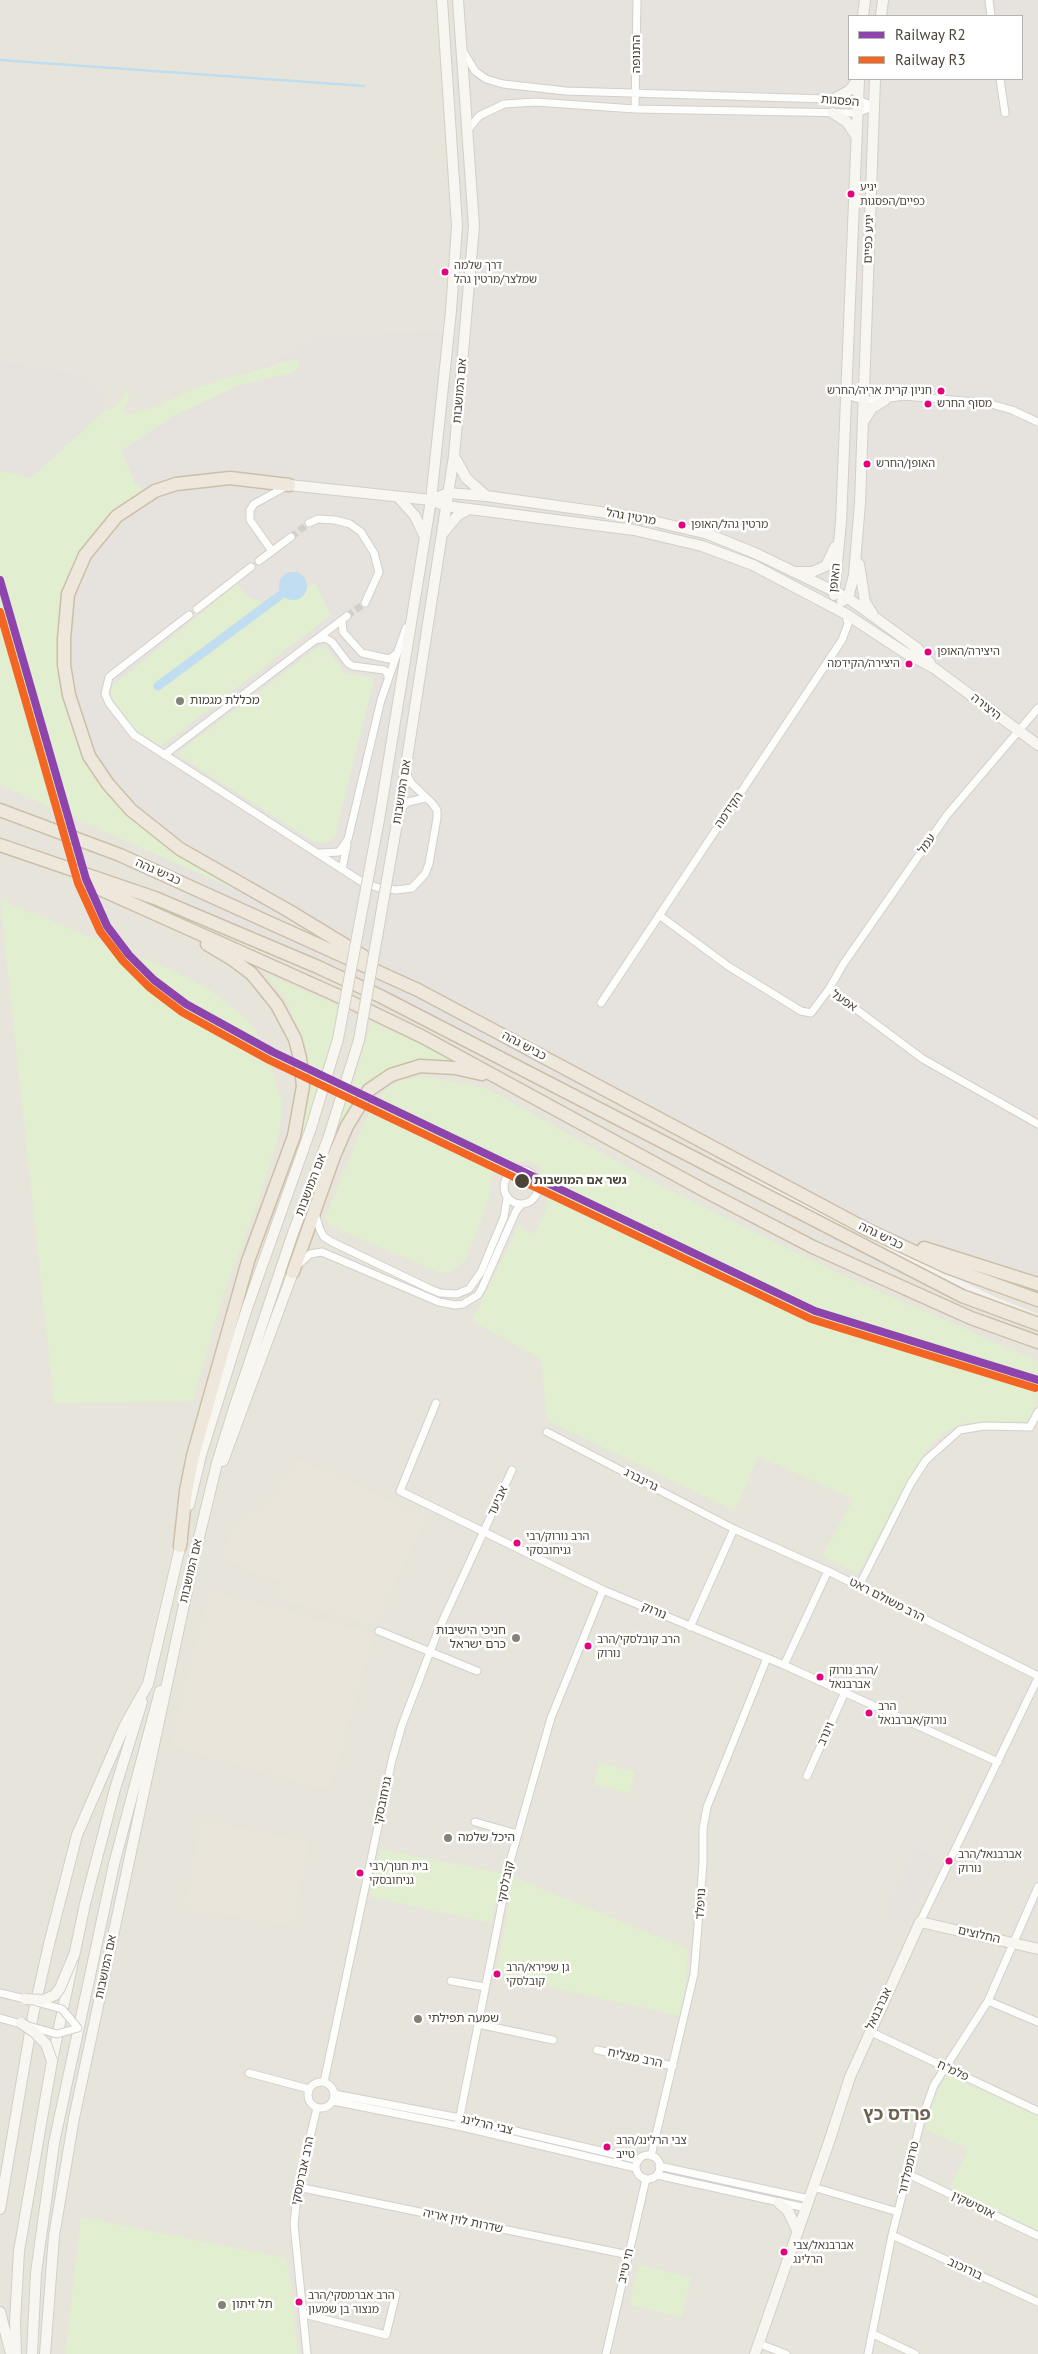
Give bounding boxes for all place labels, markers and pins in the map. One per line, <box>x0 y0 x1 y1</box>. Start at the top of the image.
place label: יגיע כפיים/הפסגות <box>860 181 925 207</box>
marker: יגיע כפיים/הפסגות <box>846 189 856 199</box>
place label: דרך שלמה שמלצר/מרטין גהל <box>454 259 537 285</box>
marker: דרך שלמה שמלצר/מרטין גהל <box>440 267 450 277</box>
place label: חניון קרית אריה/החרש <box>827 384 932 398</box>
marker: חניון קרית אריה/החרש <box>936 386 946 396</box>
place label: מסוף החרש <box>937 397 992 411</box>
marker: מסוף החרש <box>923 399 933 409</box>
place label: האופן/החרש <box>876 457 935 471</box>
marker: האופן/החרש <box>862 459 872 469</box>
place label: מרטין גהל/האופן <box>691 518 768 532</box>
marker: מרטין גהל/האופן <box>677 520 687 530</box>
place label: היצירה/האופן <box>937 645 1000 659</box>
marker: היצירה/האופן <box>923 647 933 657</box>
place label: היצירה/הקידמה <box>827 657 900 671</box>
marker: היצירה/הקידמה <box>904 659 914 669</box>
place label: מכללת מגמות <box>190 694 260 708</box>
marker: מכללת מגמות <box>174 695 186 707</box>
marker: גשר אם המושבות <box>513 1172 531 1190</box>
place label: גשר אם המושבות <box>534 1174 627 1188</box>
place label: הרב נורוק/רבי גניחובסקי <box>526 1530 590 1556</box>
marker: הרב נורוק/רבי גניחובסקי <box>512 1538 522 1548</box>
place label: חניכי הישיבות כרם ישראל <box>436 1624 506 1652</box>
marker: חניכי הישיבות כרם ישראל <box>510 1632 522 1644</box>
place label: הרב קובלסקי/הרב נורוק <box>597 1633 680 1659</box>
marker: הרב קובלסקי/הרב נורוק <box>583 1641 593 1651</box>
place label: הרב נורוק/ אברבנאל <box>829 1664 878 1690</box>
marker: הרב נורוק/ אברבנאל <box>815 1672 825 1682</box>
place label: הרב נורוק/אברבנאל <box>878 1700 947 1726</box>
marker: הרב נורוק/אברבנאל <box>864 1708 874 1718</box>
place label: היכל שלמה <box>458 1831 515 1845</box>
marker: היכל שלמה <box>442 1832 454 1844</box>
place label: אברבנאל/הרב נורוק <box>958 1848 1022 1874</box>
marker: אברבנאל/הרב נורוק <box>944 1856 954 1866</box>
place label: בית חנוך/רבי גניחובסקי <box>369 1860 428 1886</box>
marker: בית חנוך/רבי גניחובסקי <box>355 1868 365 1878</box>
place label: גן שפירא/הרב קובלסקי <box>506 1961 569 1987</box>
marker: גן שפירא/הרב קובלסקי <box>492 1969 502 1979</box>
place label: שמעה תפילתי <box>428 2012 499 2026</box>
marker: שמעה תפילתי <box>412 2013 424 2025</box>
place label: צבי הרלינג/הרב טייב <box>616 2134 687 2160</box>
marker: צבי הרלינג/הרב טייב <box>602 2142 612 2152</box>
place label: אברבנאל/צבי הרלינג <box>793 2239 854 2265</box>
marker: אברבנאל/צבי הרלינג <box>779 2247 789 2257</box>
place label: הרב אברמסקי/הרב מנצור בן שמעון <box>308 2289 395 2315</box>
marker: הרב אברמסקי/הרב מנצור בן שמעון <box>294 2297 304 2307</box>
place label: תל זיתון <box>232 2298 273 2312</box>
marker: תל זיתון <box>216 2299 228 2311</box>

